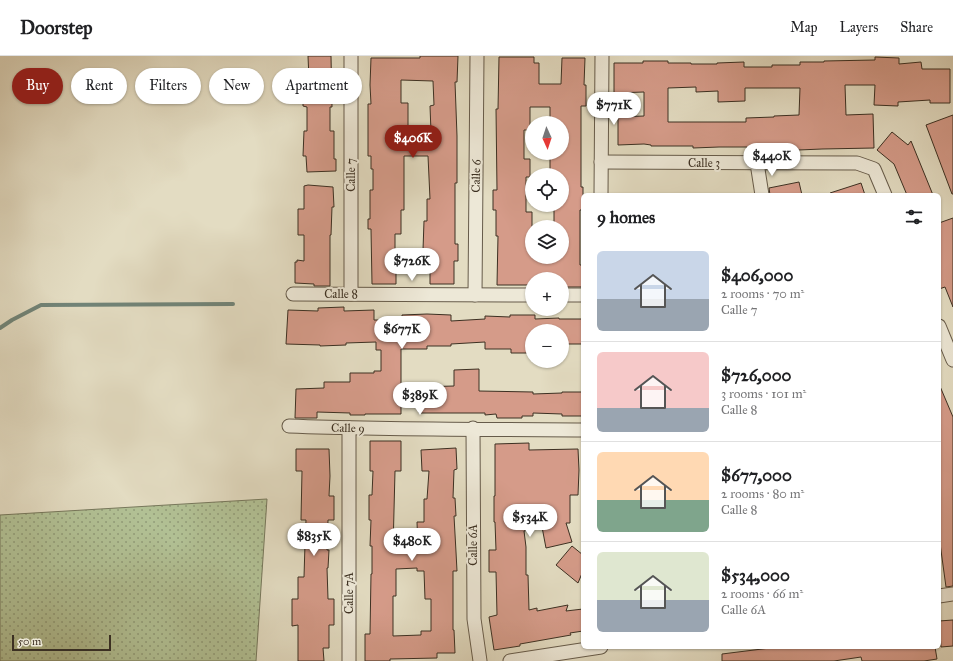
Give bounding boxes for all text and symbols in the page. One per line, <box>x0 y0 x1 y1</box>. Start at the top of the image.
text: Doorstep <box>20 16 93 39</box>
text: Map <box>790 19 818 36</box>
text: Layers <box>840 19 878 36</box>
text: Share <box>900 19 933 36</box>
chip: Buy <box>12 68 63 104</box>
chip: Rent <box>71 68 127 104</box>
chip: Filters <box>135 68 201 104</box>
chip: New <box>209 68 264 104</box>
chip: Apartment <box>272 68 362 104</box>
pin: $771K <box>586 92 642 126</box>
text: $771K <box>596 97 632 113</box>
north arrow <box>525 116 569 160</box>
map controls <box>525 116 569 368</box>
pin: $406K <box>385 125 441 159</box>
text: $406K <box>394 130 432 146</box>
pin: $440K <box>744 143 800 177</box>
text: $440K <box>752 148 792 164</box>
street label: Calle 3 <box>688 156 720 170</box>
street label: Calle 7 <box>344 158 358 192</box>
street label: Calle 6 <box>469 158 483 193</box>
button: locate <box>525 168 569 212</box>
icon: filters <box>903 206 925 228</box>
text: 9 homes <box>597 207 655 228</box>
button: layers <box>525 220 569 264</box>
pin: $726K <box>384 248 440 282</box>
text: $726K <box>393 253 431 269</box>
text: $406,000 <box>721 265 793 286</box>
icon: home <box>629 267 677 315</box>
button: + <box>525 272 569 316</box>
text: 2 rooms · 70 m² <box>721 286 804 302</box>
street label: Calle 8 <box>324 287 358 301</box>
text: Calle 7 <box>721 302 758 318</box>
pin: $677K <box>374 316 430 350</box>
text: $677K <box>383 321 421 337</box>
button: − <box>525 324 569 368</box>
text: $726,000 <box>721 365 791 386</box>
icon: home <box>629 368 677 416</box>
pin: $389K <box>392 382 448 416</box>
text: 3 rooms · 101 m² <box>721 386 806 402</box>
text: $389K <box>402 387 438 403</box>
text: Calle 8 <box>721 402 757 418</box>
street label: Calle 9 <box>331 421 365 435</box>
text: $677,000 <box>721 465 792 486</box>
icon: home <box>629 468 677 516</box>
text: 2 rooms · 80 m² <box>721 486 804 502</box>
text: Calle 8 <box>721 502 757 518</box>
pin: $534K <box>502 504 558 538</box>
text: $534K <box>512 509 548 525</box>
pin: $835K <box>286 523 342 557</box>
street label: Calle 6A <box>466 524 480 566</box>
text: $835K <box>296 528 332 544</box>
pin: $480K <box>384 528 440 562</box>
text: $480K <box>393 533 431 549</box>
text: $534,000 <box>721 565 790 586</box>
icon: home <box>629 568 677 616</box>
street label: Calle 7A <box>342 572 356 614</box>
text: 2 rooms · 66 m² <box>721 586 803 602</box>
text: Calle 6A <box>721 602 766 618</box>
scale bar <box>12 633 111 652</box>
text: 50 m <box>18 635 41 648</box>

